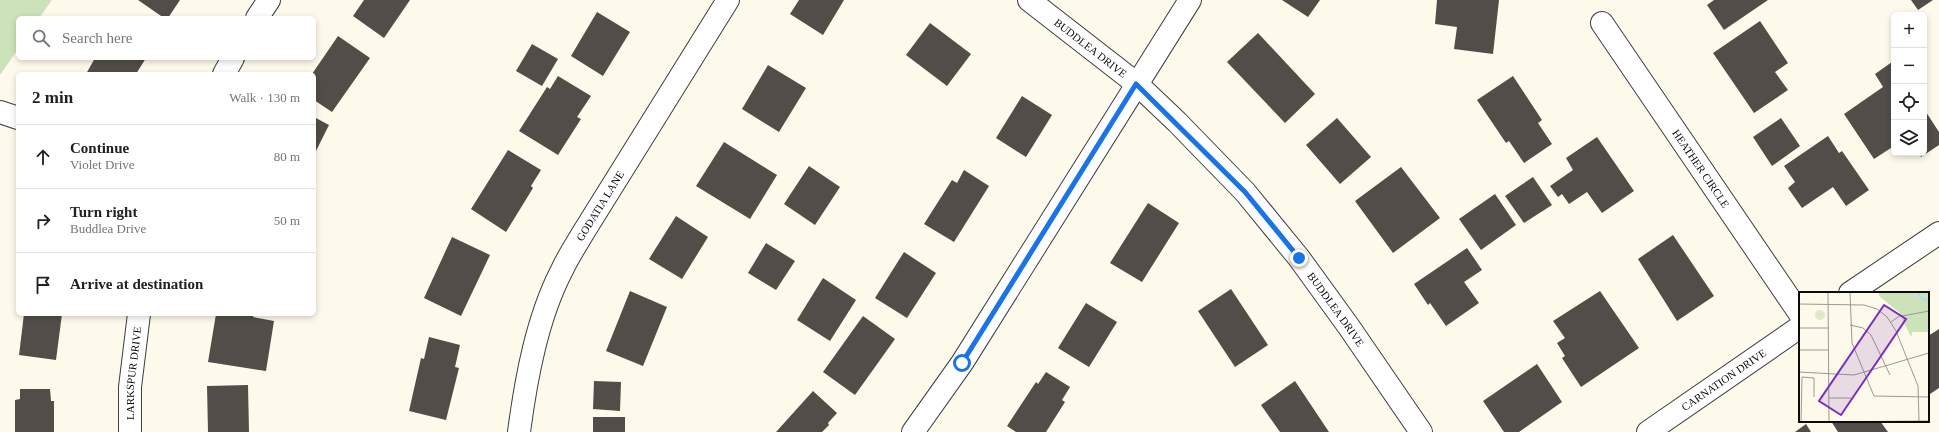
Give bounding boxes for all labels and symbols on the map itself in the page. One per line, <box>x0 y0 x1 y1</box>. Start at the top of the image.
street label: BUDDLEA DRIVE <box>1052 16 1129 80</box>
street label: HEATHER CIRCLE <box>1670 127 1732 210</box>
street label: GODATIA LANE <box>574 168 626 243</box>
route end <box>1290 249 1308 267</box>
street label: BUDDLEA DRIVE <box>1305 270 1367 349</box>
inset map <box>1799 292 1929 422</box>
street label: LARKSPUR DRIVE <box>124 325 143 420</box>
street label: CARNATION DRIVE <box>1679 346 1768 413</box>
route start <box>953 354 971 372</box>

